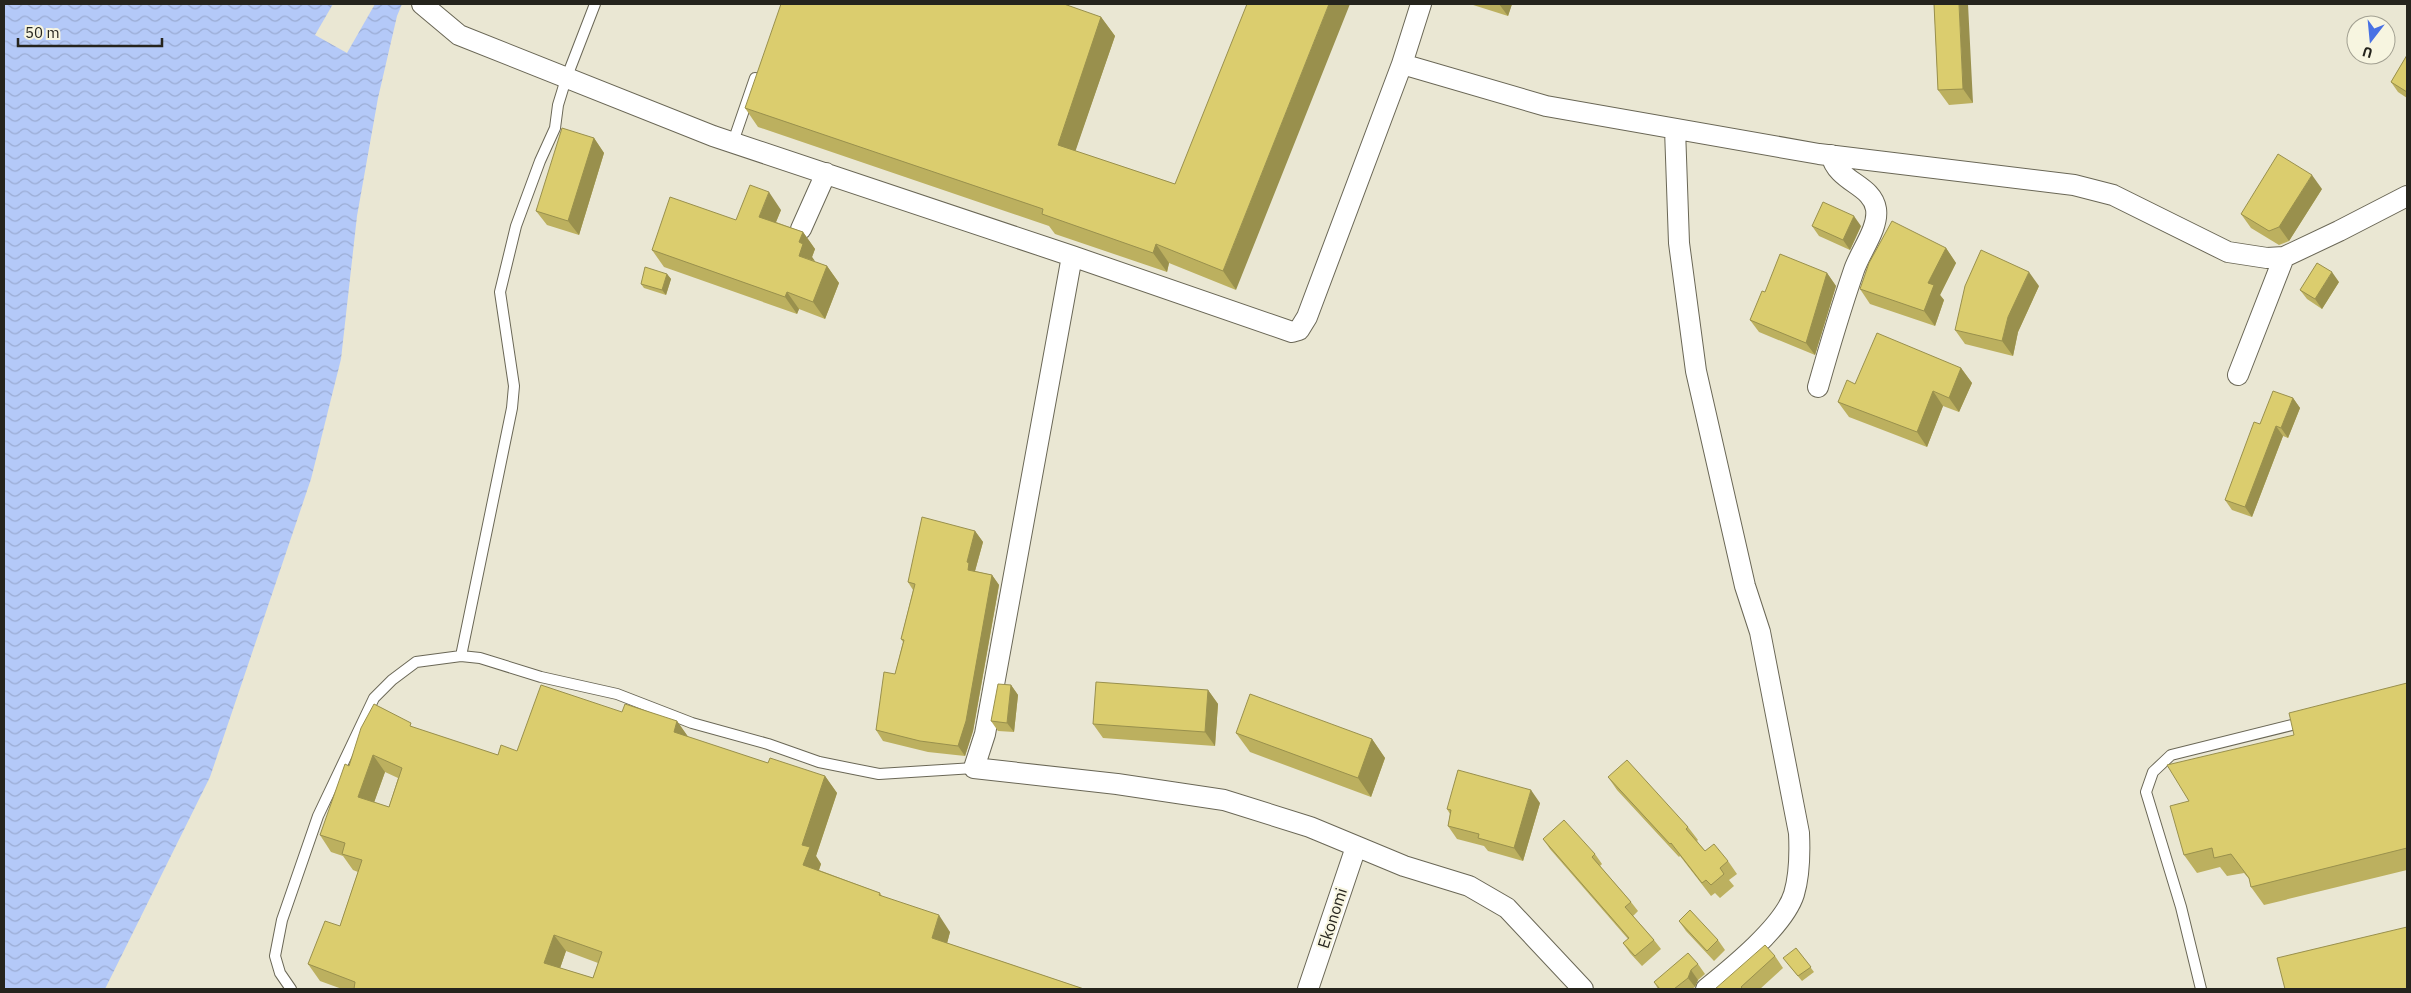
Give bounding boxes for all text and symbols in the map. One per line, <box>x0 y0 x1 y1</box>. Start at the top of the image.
scale bar <box>18 15 161 47</box>
north arrow <box>2346 15 2396 65</box>
text: 50 m <box>25 23 60 42</box>
text: U <box>2360 43 2375 62</box>
street label: Ekonomi <box>1313 885 1351 951</box>

